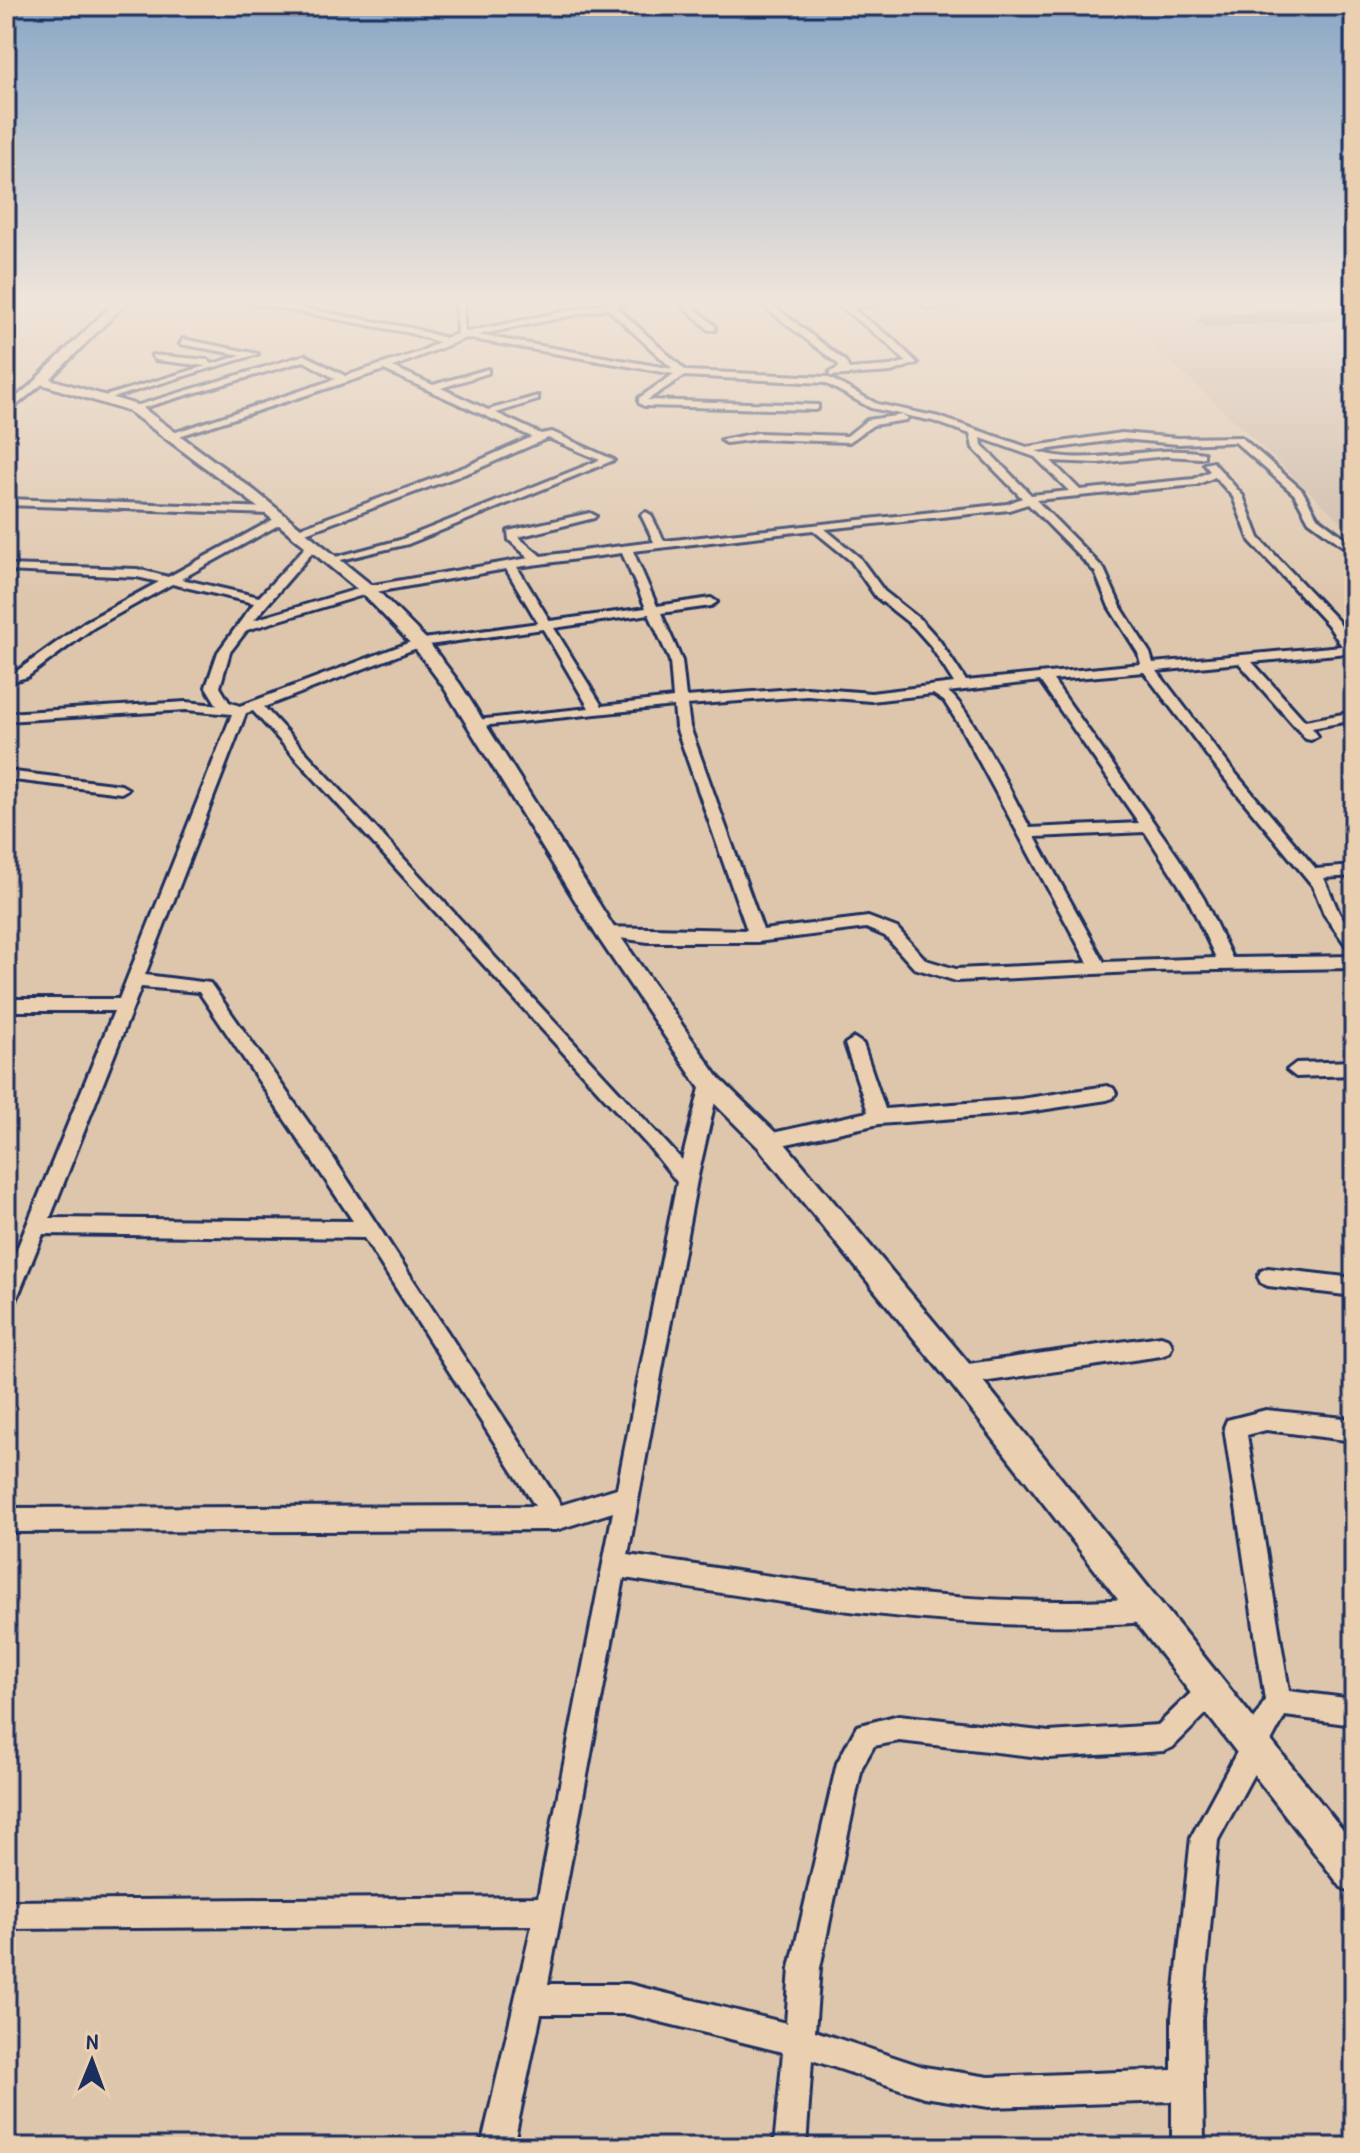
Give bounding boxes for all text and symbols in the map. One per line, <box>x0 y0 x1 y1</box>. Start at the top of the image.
north arrow <box>52 2021 132 2101</box>
text: N <box>86 2026 99 2056</box>

